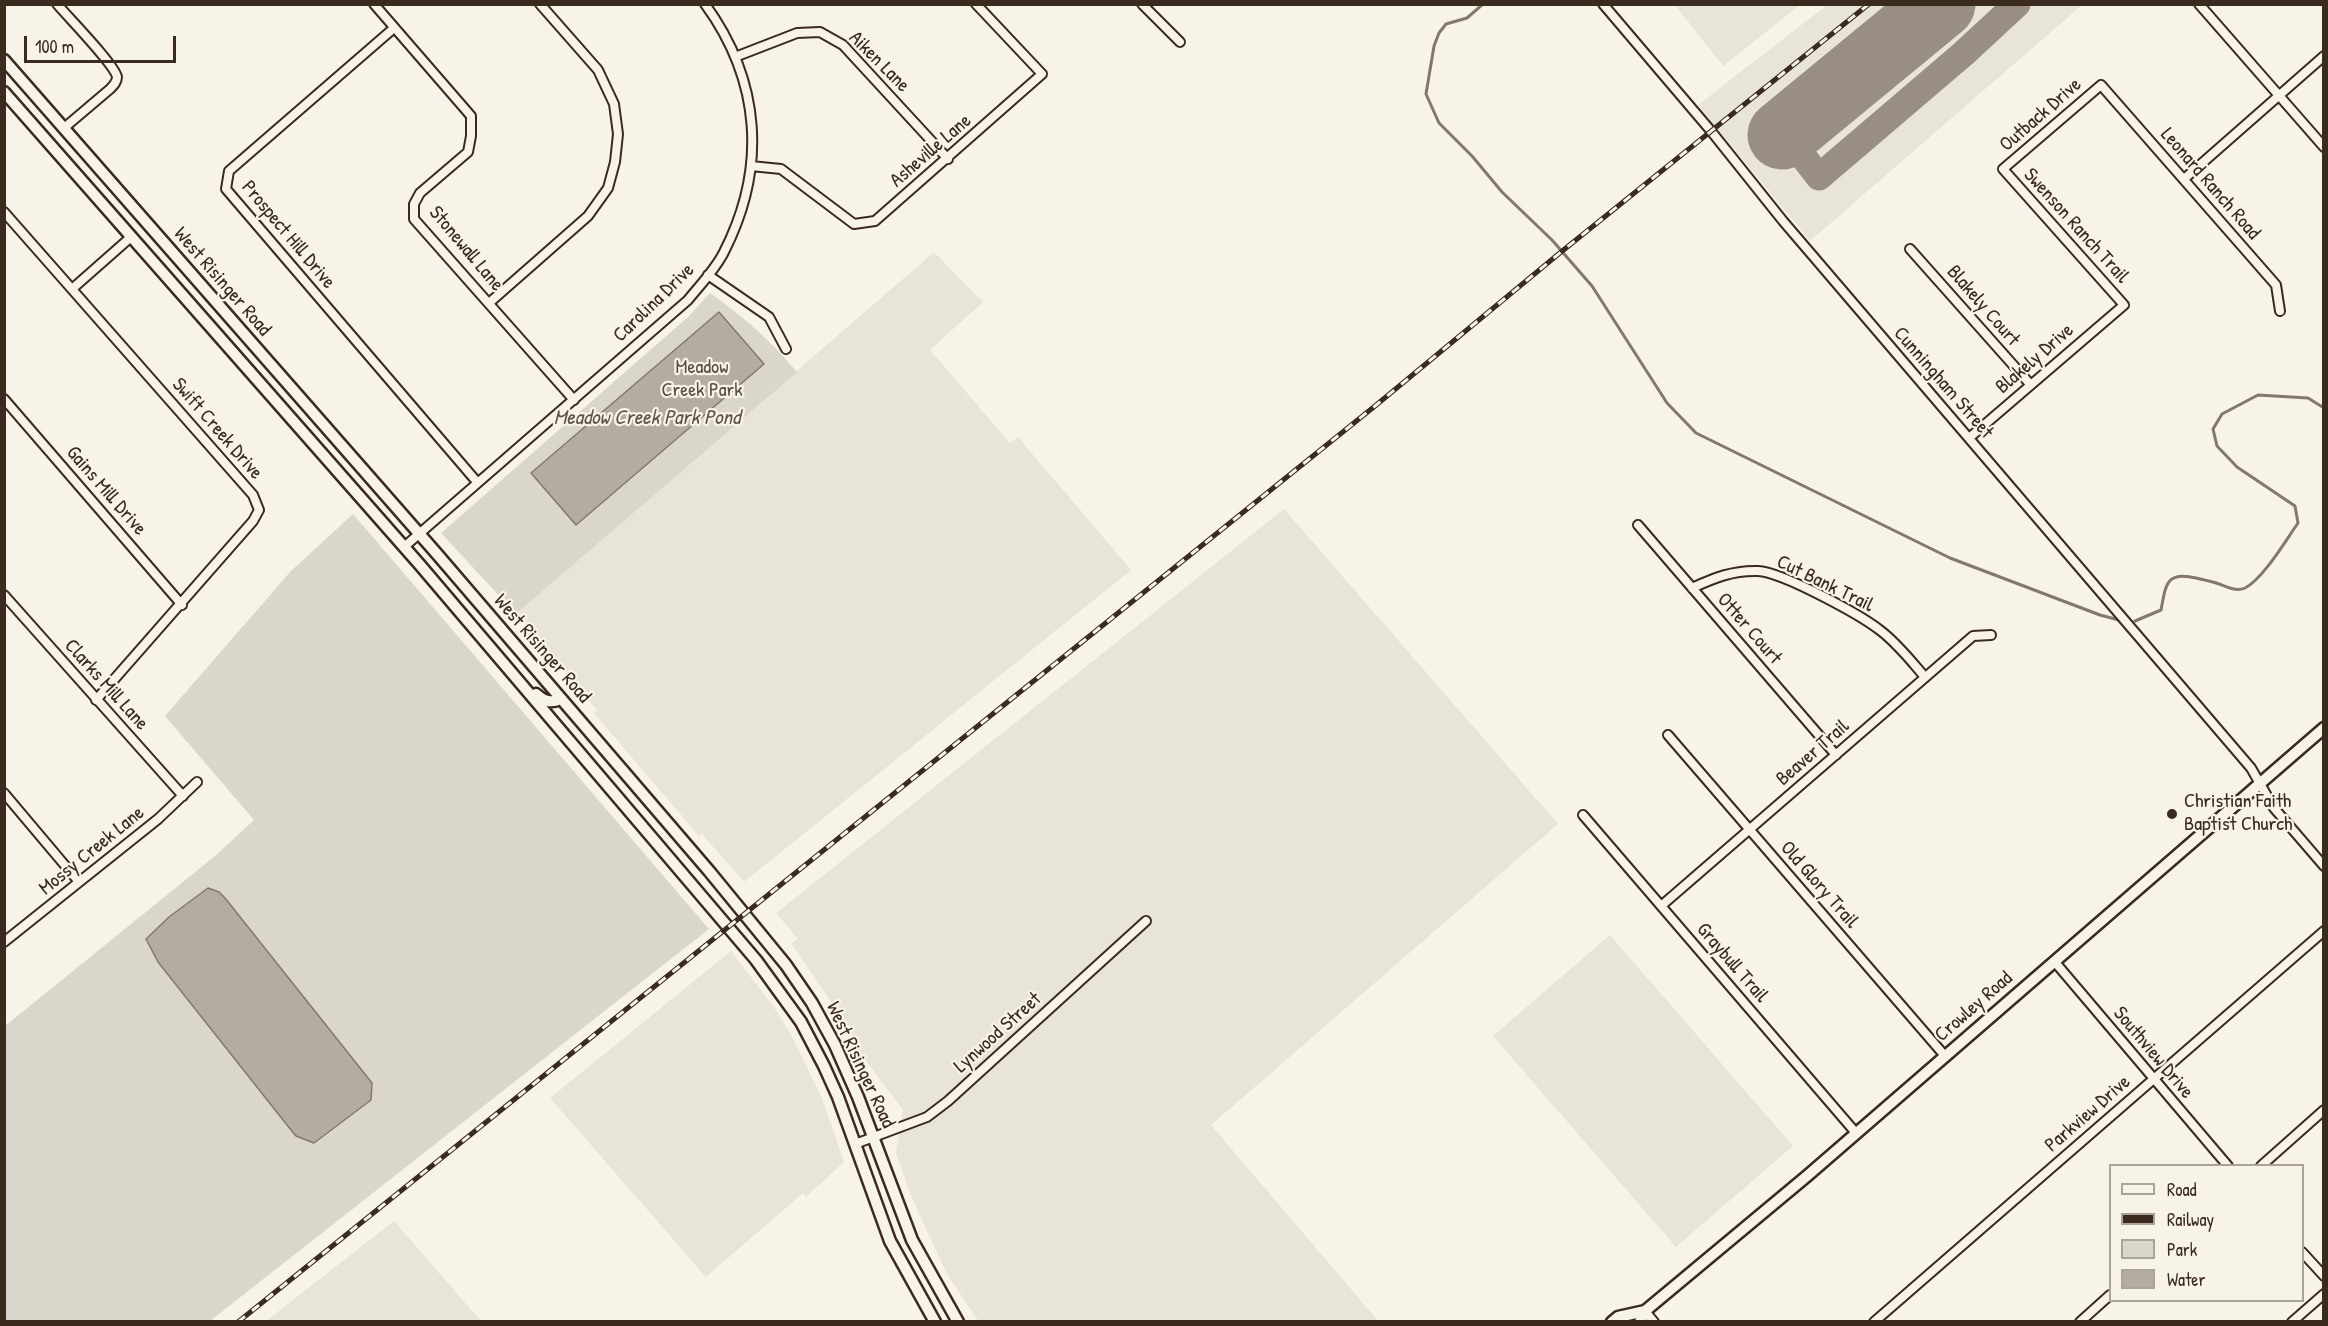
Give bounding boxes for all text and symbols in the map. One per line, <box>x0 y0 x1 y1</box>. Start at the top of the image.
scale bar <box>27 24 178 62</box>
street label: Aiken Lane <box>843 26 915 98</box>
text: 100 m <box>35 34 74 59</box>
street label: Outback Drive <box>1995 73 2087 157</box>
street label: Asheville Lane <box>885 109 977 193</box>
street label: Leonard Ranch Road <box>2155 123 2265 245</box>
street label: Swenson Ranch Trail <box>2018 164 2134 288</box>
street label: Prospect Hill Drive <box>236 176 340 294</box>
street label: Stonewall Lane <box>423 202 509 296</box>
street label: West Risinger Road <box>168 223 276 341</box>
street label: Carolina Drive <box>608 258 700 348</box>
street label: Blakely Court <box>1941 261 2025 351</box>
street label: Blakely Drive <box>1991 319 2079 399</box>
street label: Cunningham Street <box>1888 322 1998 444</box>
park label: Meadow Creek Park <box>662 356 742 403</box>
street label: Swift Creek Drive <box>166 373 268 485</box>
water label: Meadow Creek Park Pond <box>554 405 740 431</box>
street label: Gains Mill Drive <box>61 441 151 541</box>
street label: Cut Bank Trail <box>1773 550 1877 618</box>
street label: Otter Court <box>1711 588 1787 670</box>
street label: West Risinger Road <box>488 590 596 708</box>
street label: Clarks Mill Lane <box>59 634 153 736</box>
street label: Beaver Trail <box>1772 715 1854 791</box>
place label: Christian Faith Baptist Church <box>2184 790 2292 837</box>
street label: Mossy Creek Lane <box>35 801 149 901</box>
marker: Christian Faith Baptist Church <box>2165 807 2179 821</box>
street label: Old Glory Trail <box>1775 837 1863 933</box>
street label: Graybull Trail <box>1691 918 1773 1008</box>
street label: Crowley Road <box>1930 967 2018 1047</box>
street label: Lynwood Street <box>949 988 1047 1078</box>
street label: West Risinger Road <box>820 998 900 1132</box>
street label: Southview Drive <box>2108 1002 2198 1104</box>
street label: Parkview Drive <box>2040 1070 2136 1158</box>
legend <box>2109 1164 2304 1302</box>
text: Road <box>2167 1177 2197 1202</box>
text: Railway <box>2167 1207 2214 1232</box>
text: Park <box>2167 1237 2197 1262</box>
text: Water <box>2167 1267 2205 1292</box>

